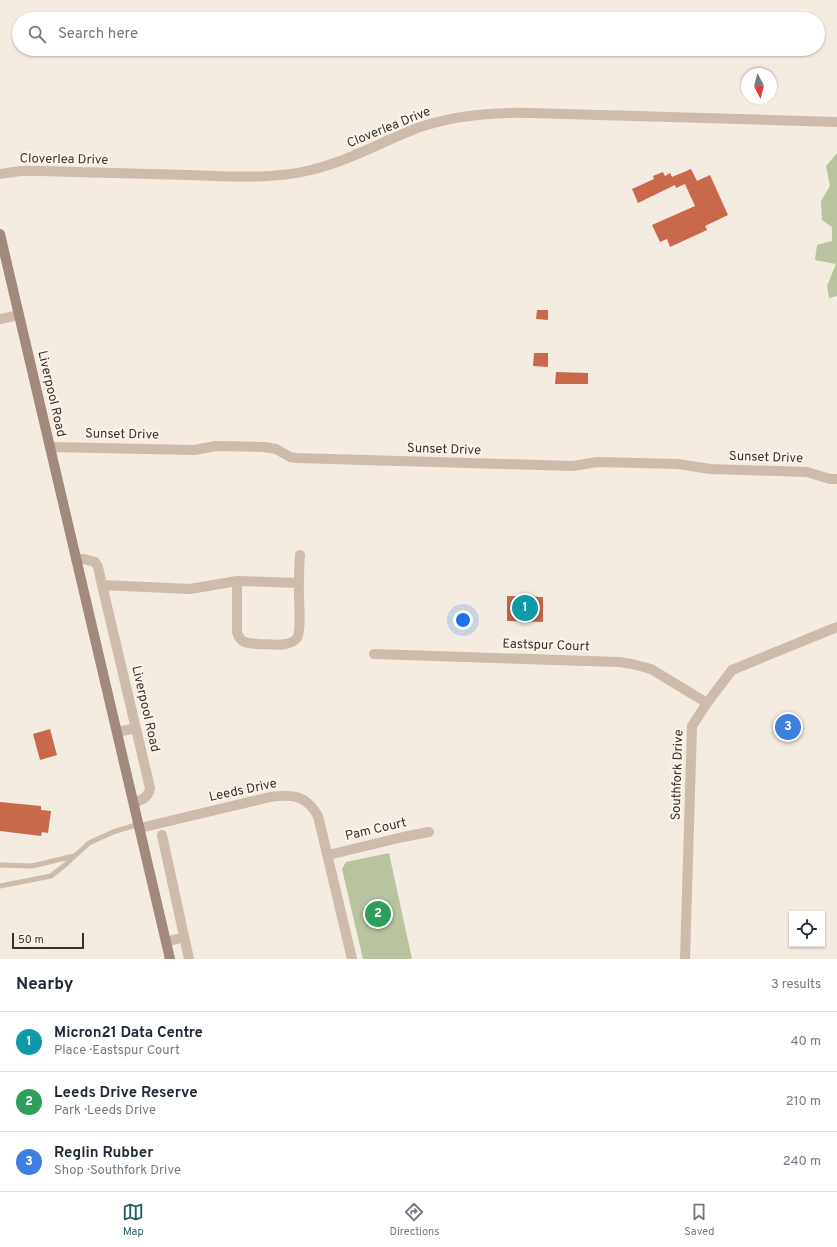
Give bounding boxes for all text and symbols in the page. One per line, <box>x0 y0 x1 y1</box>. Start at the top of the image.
search box <box>12 12 825 56</box>
icon: search <box>26 23 48 45</box>
text: Search here <box>58 25 138 44</box>
north arrow <box>741 68 777 104</box>
street label: Cloverlea Drive <box>345 104 433 152</box>
street label: Cloverlea Drive <box>19 151 109 169</box>
street label: Liverpool Road <box>33 349 69 439</box>
street label: Sunset Drive <box>85 426 159 444</box>
street label: Sunset Drive <box>407 441 481 459</box>
street label: Sunset Drive <box>729 449 803 467</box>
pin: 1 <box>512 593 538 623</box>
your location <box>453 610 473 630</box>
street label: Eastspur Court <box>502 636 590 656</box>
street label: Liverpool Road <box>127 664 163 754</box>
pin: 3 <box>775 712 801 742</box>
street label: Southfork Drive <box>668 729 688 821</box>
street label: Leeds Drive <box>208 776 278 806</box>
street label: Pam Court <box>344 815 408 845</box>
pin: 2 <box>365 899 391 929</box>
map controls <box>789 911 825 947</box>
button: locate <box>789 911 825 947</box>
scale bar <box>12 931 84 950</box>
text: 50 m <box>18 933 44 947</box>
text: Nearby <box>16 974 73 996</box>
text: 3 results <box>771 977 821 993</box>
text: Micron21 Data Centre <box>54 1024 203 1043</box>
text: 1 <box>26 1034 32 1050</box>
text: 40 m <box>791 1034 821 1050</box>
text: Place · Eastspur Court <box>54 1043 180 1059</box>
text: Leeds Drive Reserve <box>54 1084 198 1103</box>
text: 2 <box>25 1094 33 1110</box>
text: 210 m <box>786 1094 821 1110</box>
text: Park · Leeds Drive <box>54 1103 156 1119</box>
text: Reglin Rubber <box>54 1144 153 1163</box>
text: 3 <box>25 1154 33 1170</box>
text: 240 m <box>783 1154 821 1170</box>
text: Shop · Southfork Drive <box>54 1163 181 1179</box>
tab: Map <box>122 1201 144 1239</box>
tab: Directions <box>389 1201 439 1239</box>
tab: Saved <box>684 1201 715 1239</box>

